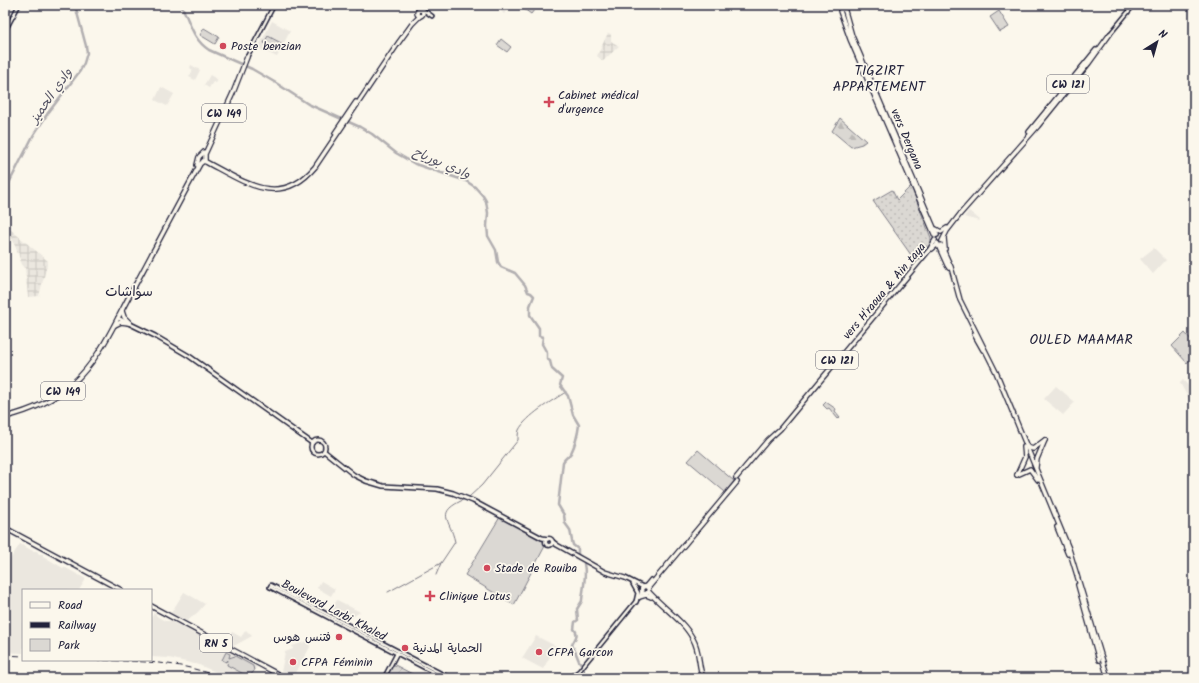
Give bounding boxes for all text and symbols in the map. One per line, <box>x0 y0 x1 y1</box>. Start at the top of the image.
north arrow <box>1137 22 1177 62</box>
text: N <box>1154 26 1171 44</box>
place label: Poste benzian <box>231 37 301 56</box>
marker: Poste benzian <box>218 41 228 51</box>
district label: TIGZIRT APPARTEMENT <box>833 60 927 98</box>
water label: وادي الحميز <box>23 64 78 129</box>
road number: CW 121 <box>1047 75 1089 93</box>
place label: Cabinet médical d'urgence <box>558 86 639 119</box>
marker: Cabinet médical d'urgence <box>543 96 555 108</box>
road number: CW 149 <box>202 104 246 122</box>
street label: vers Dergana <box>885 106 928 173</box>
water label: وادي بورياح <box>409 142 474 185</box>
street label: vers H'raoua & Ain taya <box>838 238 931 344</box>
district label: سواشات <box>105 281 153 303</box>
district label: OULED MAAMAR <box>1029 329 1133 351</box>
road number: CW 121 <box>816 351 858 369</box>
road number: CW 149 <box>41 382 85 400</box>
place label: Stade de Rouiba <box>495 559 577 578</box>
marker: Stade de Rouiba <box>482 563 492 573</box>
street label: Boulevard Larbi Khaled <box>278 575 390 647</box>
place label: Clinique Lotus <box>439 587 510 606</box>
legend <box>22 589 152 661</box>
marker: Clinique Lotus <box>424 590 436 602</box>
text: Road <box>58 596 83 615</box>
text: Railway <box>58 616 96 635</box>
place label: فتنس هوس <box>273 628 331 647</box>
marker: فتنس هوس <box>334 632 344 642</box>
road number: RN 5 <box>200 634 232 652</box>
text: Park <box>58 636 80 655</box>
place label: الحماية المدنية <box>413 639 482 658</box>
marker: الحماية المدنية <box>400 643 410 653</box>
place label: CFPA Garcon <box>547 643 613 662</box>
marker: CFPA Garcon <box>534 647 544 657</box>
place label: CFPA Féminin <box>301 653 373 672</box>
marker: CFPA Féminin <box>288 657 298 667</box>

